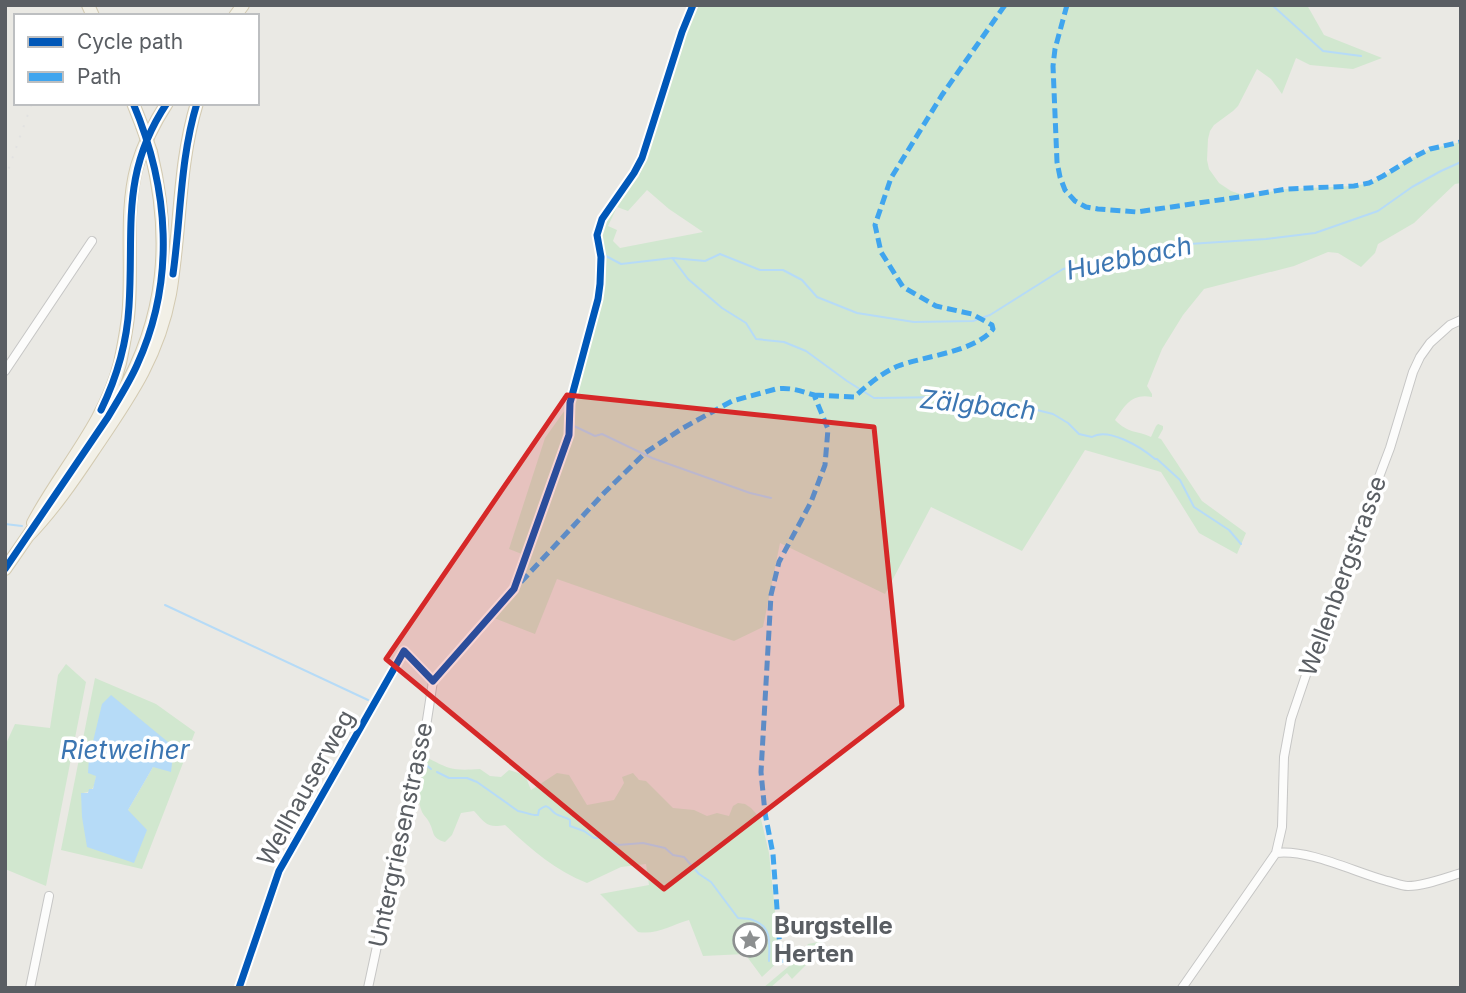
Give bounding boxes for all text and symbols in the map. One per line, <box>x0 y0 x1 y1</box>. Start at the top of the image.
legend <box>14 14 259 105</box>
text: Cycle path <box>77 29 183 54</box>
text: Path <box>77 64 122 89</box>
water label: Huebbach <box>1063 229 1195 286</box>
water label: Zälgbach <box>918 383 1038 426</box>
street label: Wellenbergstrasse <box>1293 472 1392 680</box>
street label: Wellhauserweg <box>251 705 360 871</box>
street label: Untergriesenstrasse <box>362 720 439 950</box>
water label: Rietweiher <box>60 734 191 765</box>
place label: Burgstelle Herten <box>774 911 893 968</box>
place icon: Burgstelle Herten <box>731 921 769 959</box>

